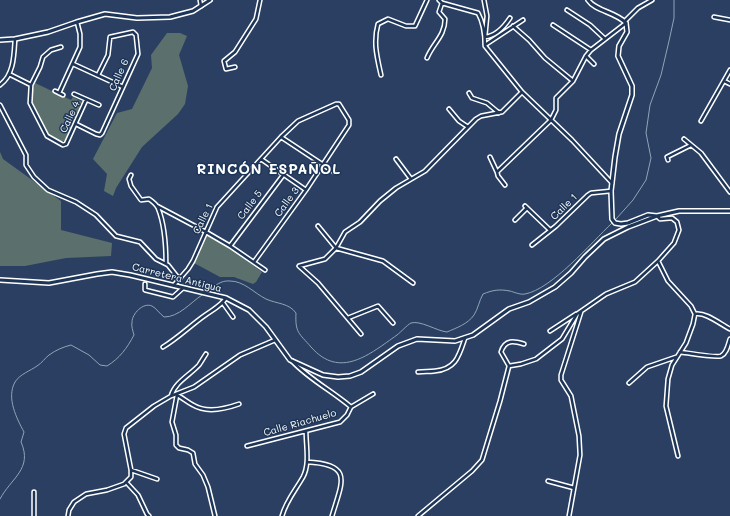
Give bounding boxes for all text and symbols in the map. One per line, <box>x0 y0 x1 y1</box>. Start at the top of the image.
street label: Calle 6 <box>107 57 131 93</box>
street label: Calle 4 <box>57 99 83 135</box>
district label: RINCÓN ESPAÑOL <box>197 162 341 178</box>
street label: Calle 3 <box>272 185 302 219</box>
street label: Calle 5 <box>235 188 265 222</box>
street label: Calle 1 <box>548 191 580 223</box>
street label: Calle 1 <box>191 202 215 236</box>
street label: Carretera Antigua <box>131 261 223 295</box>
street label: Calle Riachuelo <box>262 407 338 439</box>

